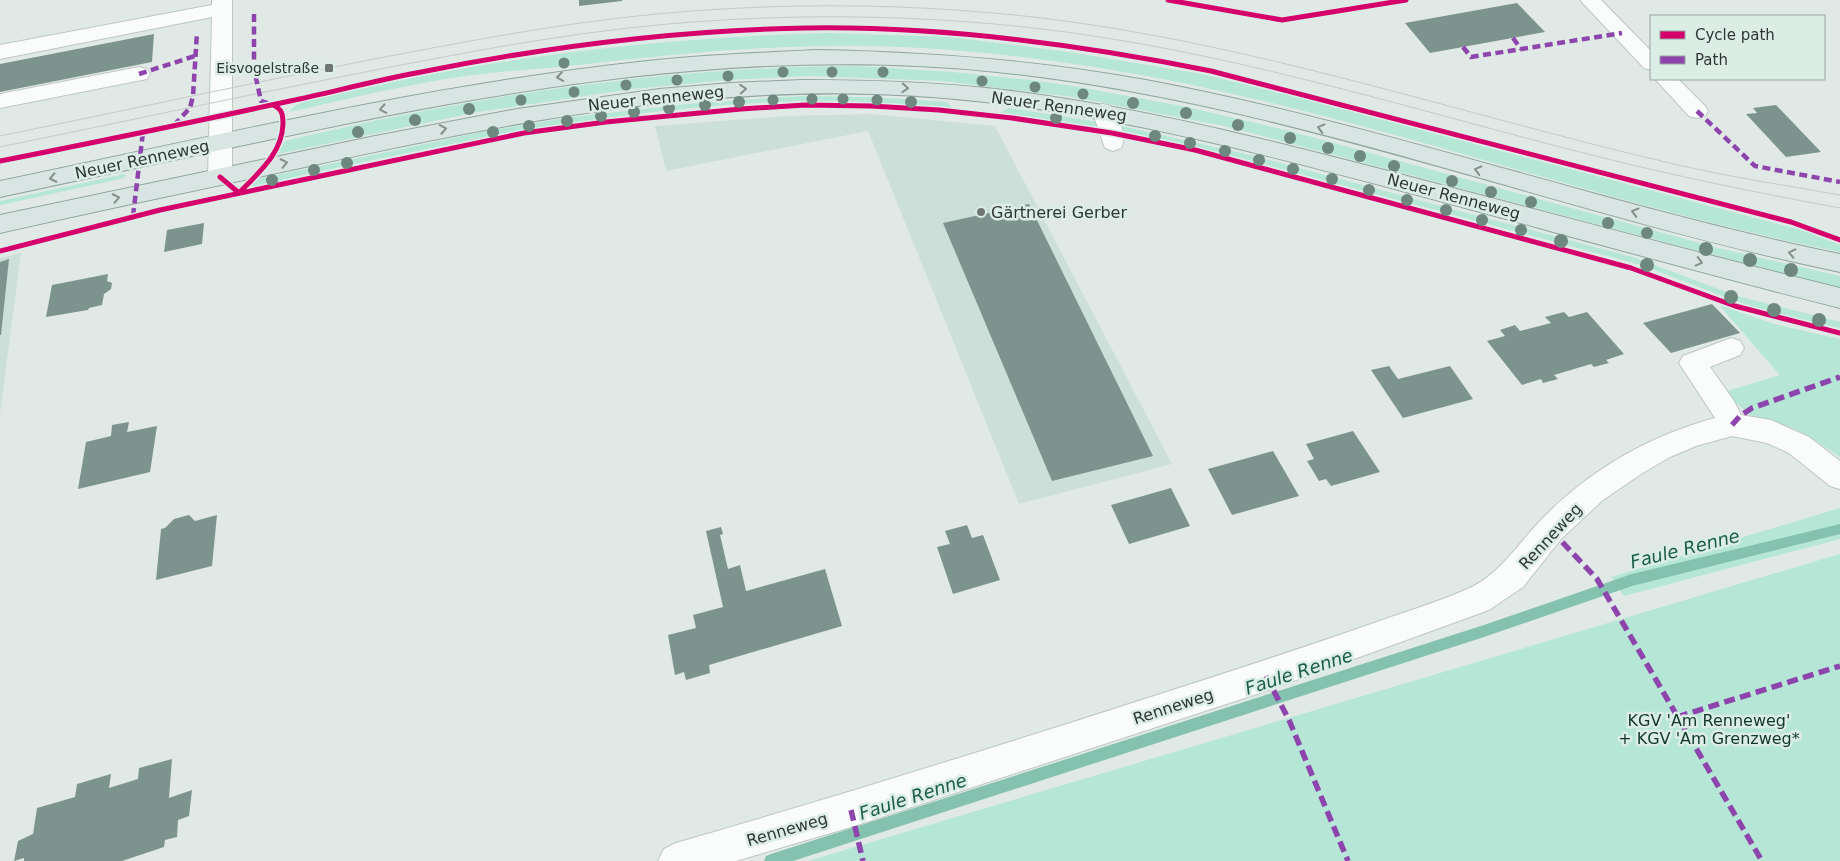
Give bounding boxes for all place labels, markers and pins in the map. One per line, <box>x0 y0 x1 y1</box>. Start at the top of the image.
place label: Eisvogelstraße <box>216 60 319 76</box>
marker: Eisvogelstraße <box>323 62 335 74</box>
place label: Gärtnerei Gerber <box>991 203 1127 222</box>
marker: Gärtnerei Gerber <box>975 206 987 218</box>

